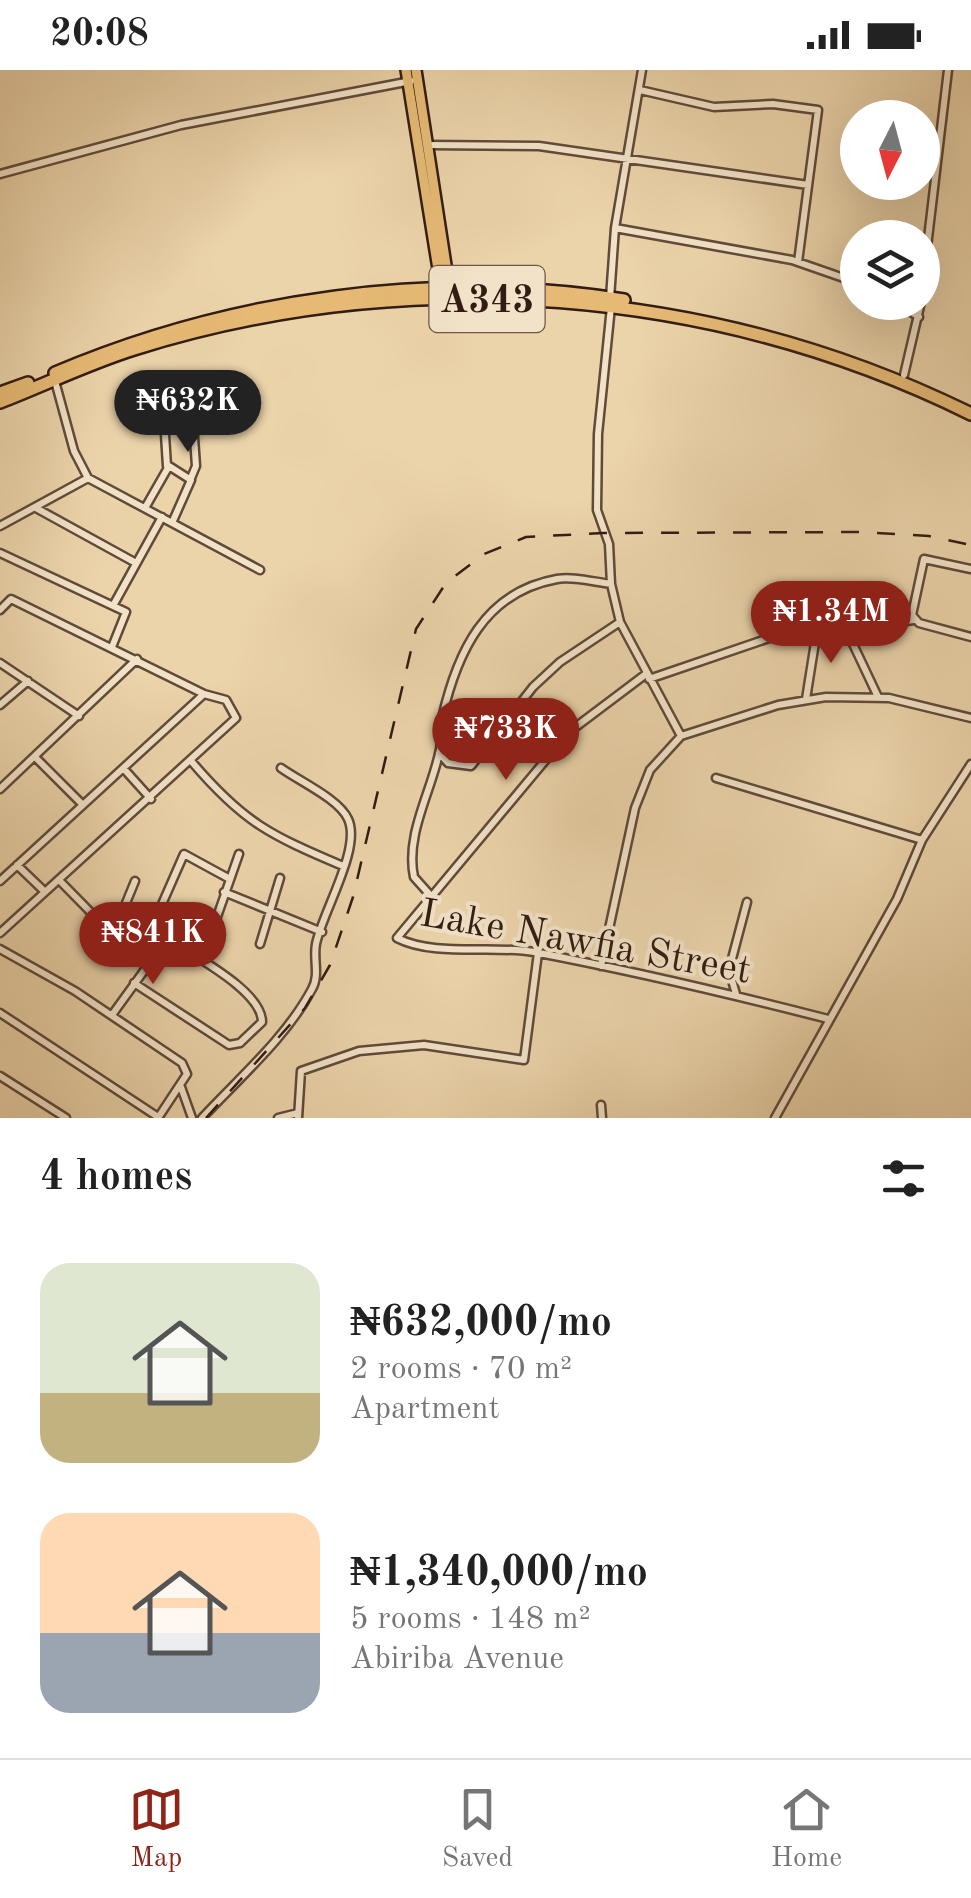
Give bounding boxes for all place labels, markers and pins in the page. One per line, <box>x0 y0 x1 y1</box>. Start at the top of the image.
pin: ₦632K <box>118 370 258 455</box>
pin: ₦1.34M <box>750 581 912 666</box>
pin: ₦733K <box>436 698 576 783</box>
pin: ₦841K <box>83 902 223 987</box>

